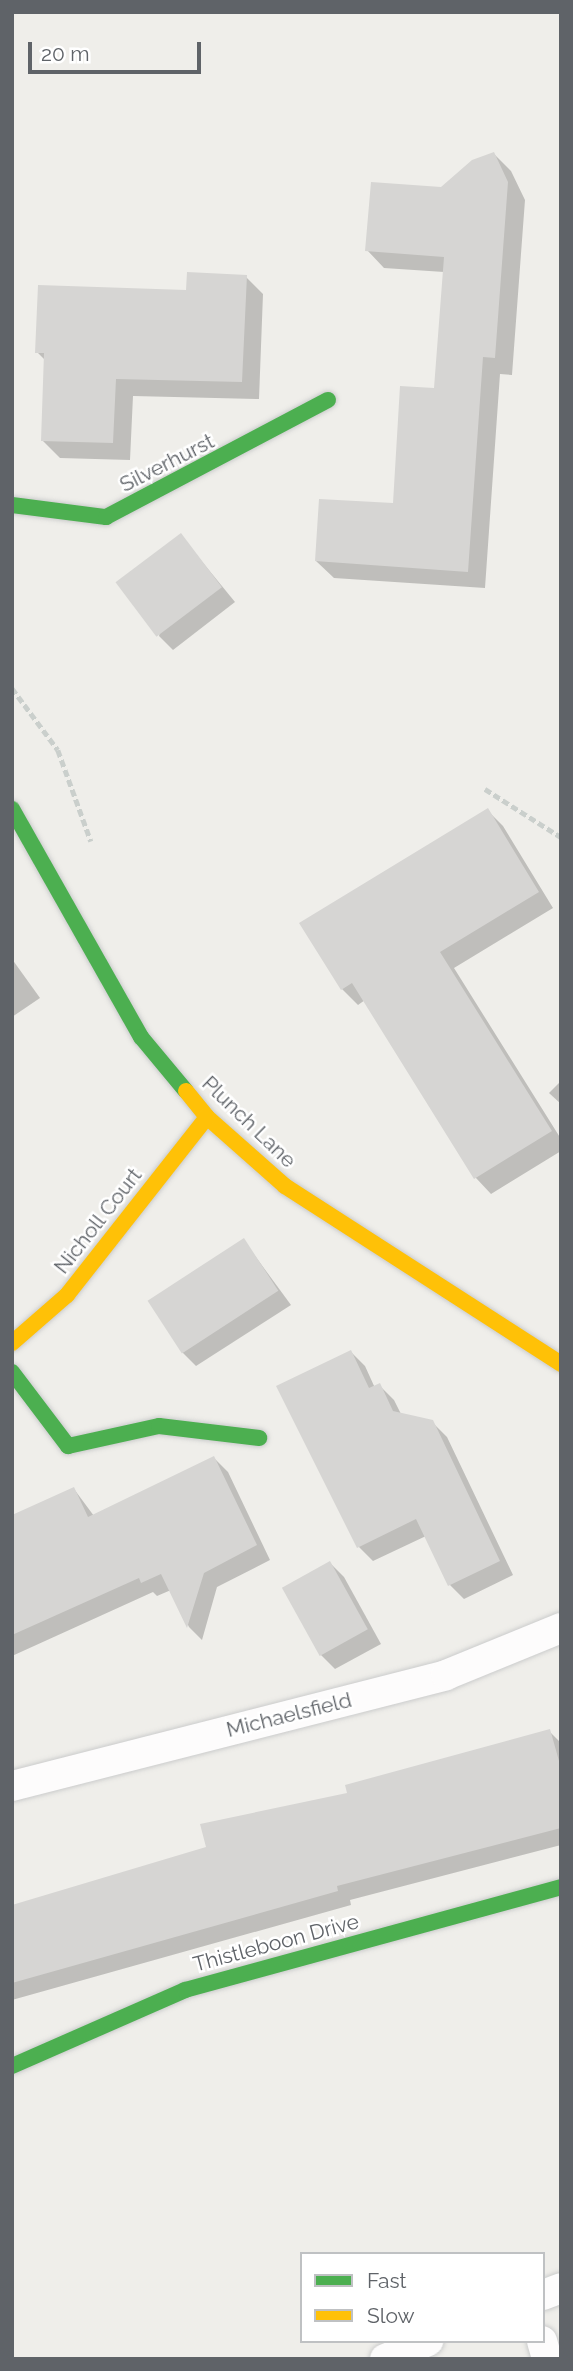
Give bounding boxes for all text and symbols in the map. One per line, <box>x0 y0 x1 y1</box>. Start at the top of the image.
scale bar <box>32 28 205 72</box>
text: 20 m <box>41 41 89 66</box>
street label: Silverhurst <box>116 429 218 497</box>
street label: Plunch Lane <box>197 1071 301 1173</box>
street label: Nicholl Court <box>49 1163 147 1279</box>
street label: Michaelsfield <box>224 1687 354 1743</box>
street label: Thistleboon Drive <box>190 1909 362 1977</box>
legend <box>300 2252 545 2343</box>
text: Fast <box>367 2268 407 2293</box>
text: Slow <box>367 2303 415 2328</box>

